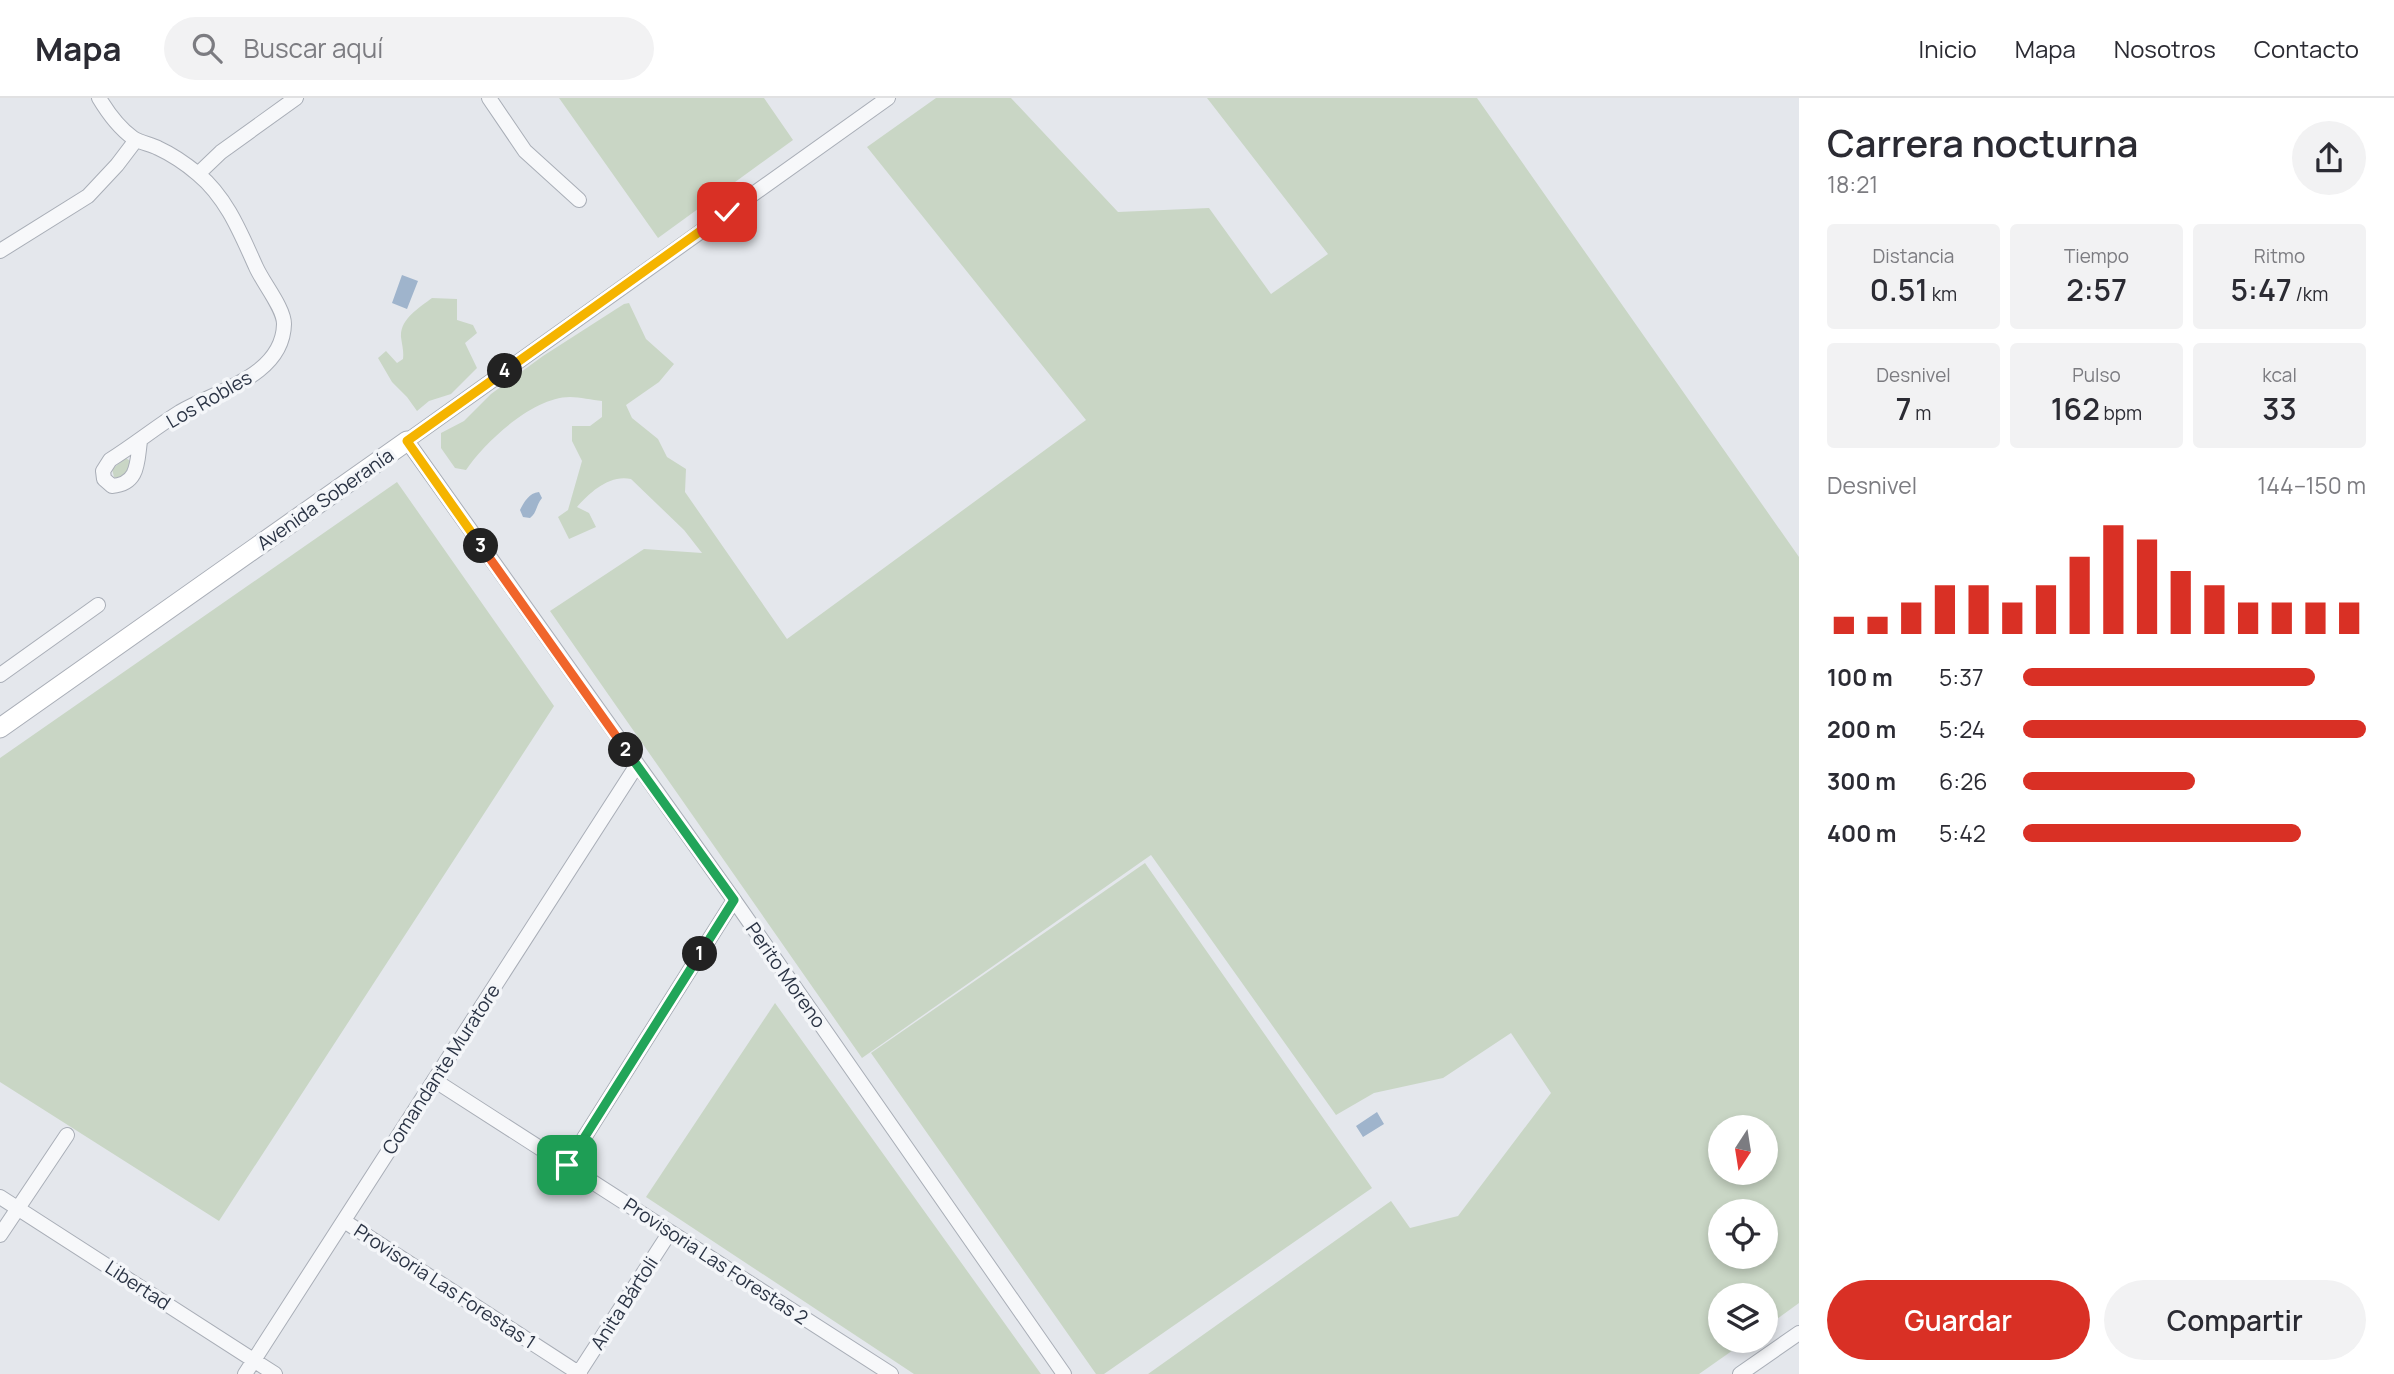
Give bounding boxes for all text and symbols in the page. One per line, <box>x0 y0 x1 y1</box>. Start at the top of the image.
search box <box>164 17 654 80</box>
text: Mapa <box>35 26 122 71</box>
icon: search <box>188 29 226 67</box>
text: Buscar aquí <box>244 30 383 66</box>
text: Inicio <box>1919 32 1977 65</box>
text: Mapa <box>2015 32 2076 65</box>
text: Nosotros <box>2114 32 2216 65</box>
text: Contacto <box>2254 32 2359 65</box>
text: Carrera nocturna <box>1827 116 2138 168</box>
button: share <box>2292 121 2366 195</box>
text: 18:21 <box>1827 168 1878 200</box>
pin <box>697 182 757 242</box>
icon: check <box>708 193 746 231</box>
text: Distancia <box>1873 243 1954 269</box>
text: Tiempo <box>2064 243 2129 269</box>
text: Ritmo <box>2254 243 2305 269</box>
text: 0.51 <box>1870 269 1928 310</box>
text: 2:57 <box>2066 269 2127 310</box>
text: 5:47 <box>2231 269 2292 310</box>
text: km <box>1928 281 1957 307</box>
text: /km <box>2292 281 2328 307</box>
pin: 4 <box>488 354 522 388</box>
text: 4 <box>499 357 510 383</box>
text: Desnivel <box>1876 362 1951 388</box>
text: Pulso <box>2072 362 2121 388</box>
text: kcal <box>2262 362 2297 388</box>
street label: Los Robles <box>162 364 256 434</box>
text: 7 <box>1896 388 1911 429</box>
text: 162 <box>2051 388 2100 429</box>
text: 33 <box>2262 388 2297 429</box>
text: m <box>1911 400 1931 426</box>
text: bpm <box>2100 400 2142 426</box>
street label: Avenida Soberanía <box>251 442 399 556</box>
text: Desnivel <box>1827 469 1917 501</box>
text: 144–150 m <box>2257 469 2366 501</box>
pin: 3 <box>463 528 498 564</box>
text: 3 <box>475 532 486 558</box>
text: 100 m <box>1827 661 1893 693</box>
text: 5:37 <box>1939 661 1983 693</box>
text: 200 m <box>1827 713 1896 745</box>
text: 5:24 <box>1939 713 1985 745</box>
pin: 2 <box>608 732 644 768</box>
text: 2 <box>620 736 631 762</box>
text: 300 m <box>1827 765 1896 797</box>
text: 6:26 <box>1939 765 1988 797</box>
text: 400 m <box>1827 817 1897 849</box>
text: 5:42 <box>1939 817 1986 849</box>
street label: Perito Moreno <box>740 917 832 1033</box>
pin: 1 <box>682 936 718 972</box>
text: 1 <box>695 940 704 966</box>
street label: Comandante Muratore <box>376 979 506 1159</box>
north arrow <box>1708 1115 1778 1185</box>
map controls <box>1708 1115 1778 1353</box>
pin <box>537 1135 597 1195</box>
icon: arrive <box>548 1146 586 1184</box>
street label: Provisoria Las Forestas 2 <box>619 1192 813 1330</box>
button: locate <box>1708 1199 1778 1269</box>
street label: Provisoria Las Forestas 1 <box>349 1217 541 1355</box>
street label: Anita Bártoli <box>584 1251 664 1355</box>
street label: Libertad <box>100 1254 176 1316</box>
button: Guardar <box>1827 1280 2090 1360</box>
button: Compartir <box>2104 1280 2366 1360</box>
button: layers <box>1708 1283 1778 1353</box>

